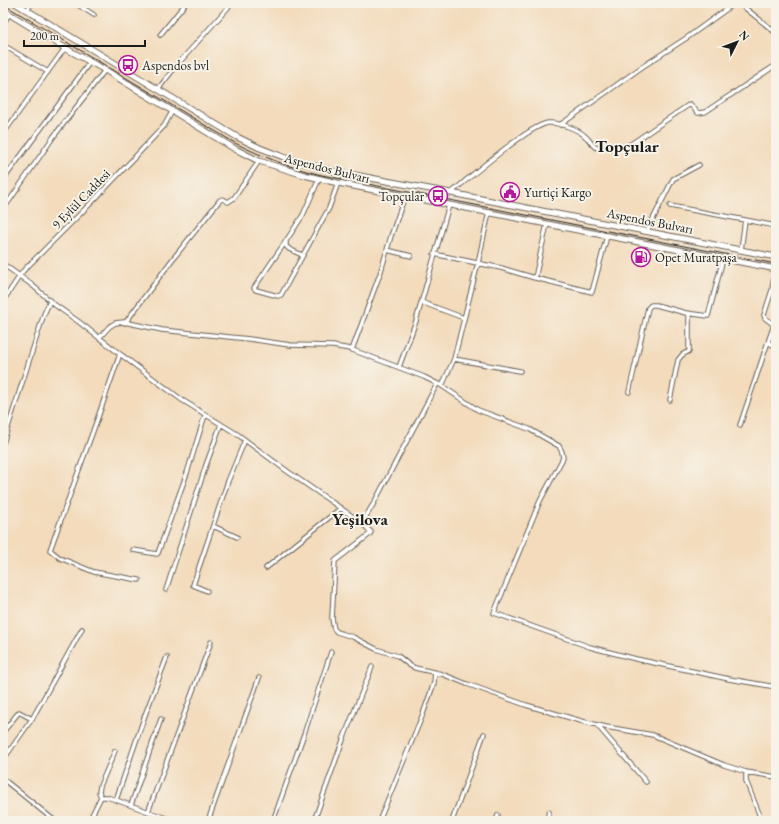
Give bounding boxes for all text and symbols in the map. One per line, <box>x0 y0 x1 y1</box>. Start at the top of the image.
scale bar <box>24 22 145 48</box>
north arrow <box>717 22 757 62</box>
text: N <box>736 27 753 43</box>
text: 200 m <box>30 28 60 44</box>
bus stop icon: Aspendos bvl <box>117 54 139 76</box>
place label: Aspendos bvl <box>141 57 209 74</box>
district label: Topçular <box>595 135 659 157</box>
street label: Aspendos Bulvarı <box>282 149 372 187</box>
street label: 9 Eylül Caddesi <box>48 165 114 233</box>
public building icon: Yurtiçi Kargo <box>499 181 521 203</box>
place label: Yurtiçi Kargo <box>524 184 592 201</box>
bus stop icon: Topçular <box>427 185 449 207</box>
place label: Topçular <box>379 188 425 205</box>
street label: Aspendos Bulvarı <box>604 204 695 238</box>
fuel station icon: Opet Muratpaşa <box>630 246 652 268</box>
place label: Opet Muratpaşa <box>655 249 737 266</box>
district label: Yeşilova <box>332 508 388 530</box>

